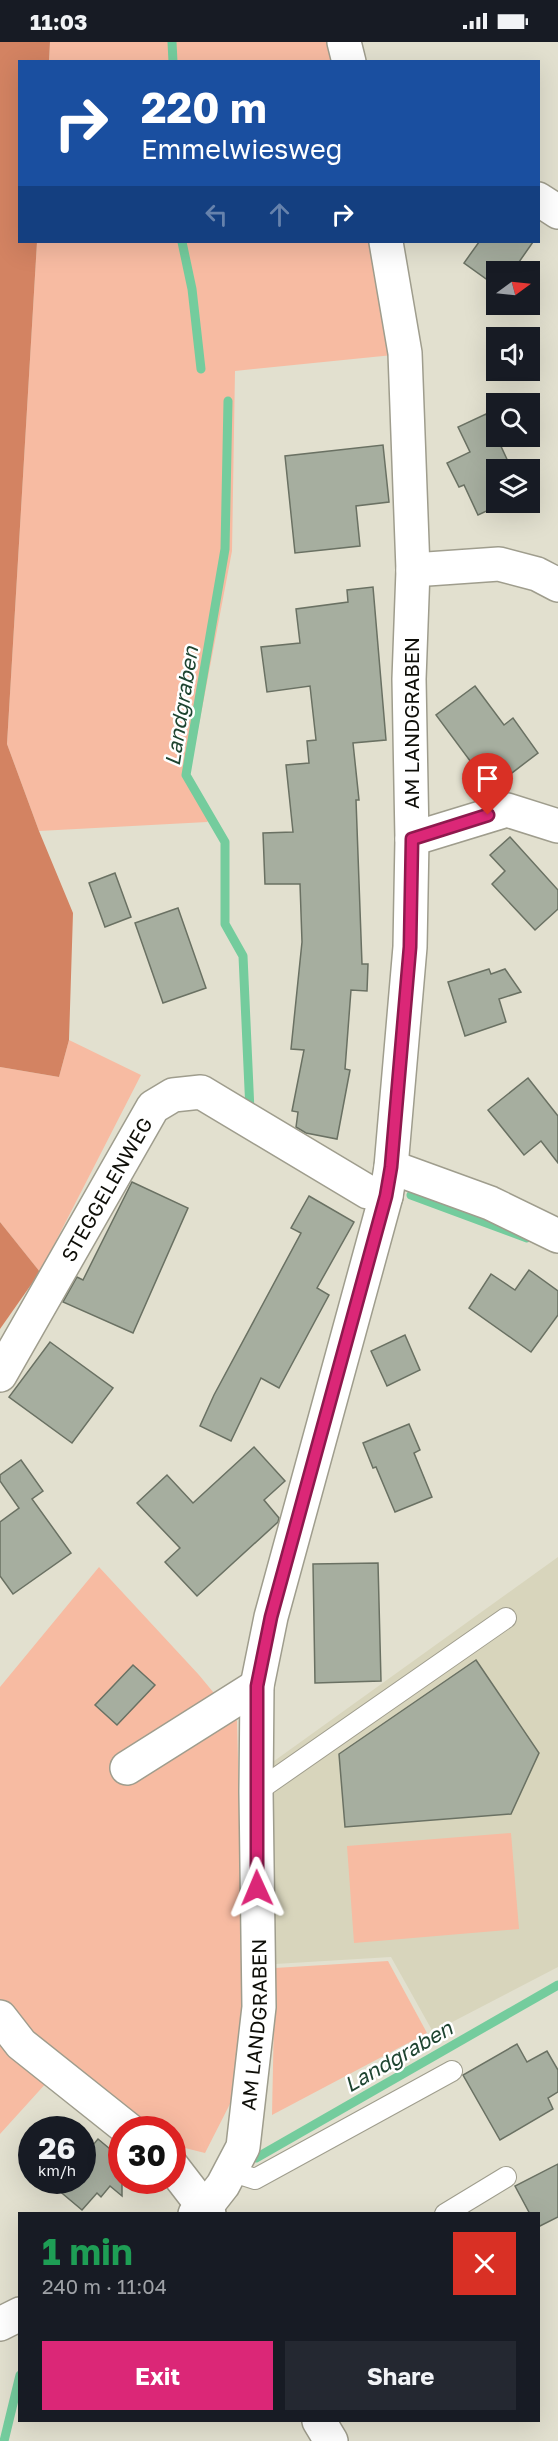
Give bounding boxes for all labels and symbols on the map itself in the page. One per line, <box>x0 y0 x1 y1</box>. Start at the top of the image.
north arrow <box>486 261 540 315</box>
street label: AM LANDGRABEN <box>399 637 423 809</box>
water label: Landgraben <box>159 643 203 768</box>
pin <box>462 753 513 815</box>
street label: STEGGELENWEG <box>56 1113 157 1265</box>
position arrow <box>225 1856 289 1920</box>
street label: AM LANDGRABEN <box>235 1938 271 2111</box>
water label: Landgraben <box>339 2014 458 2097</box>
speed limit sign: 30 <box>108 2116 186 2194</box>

